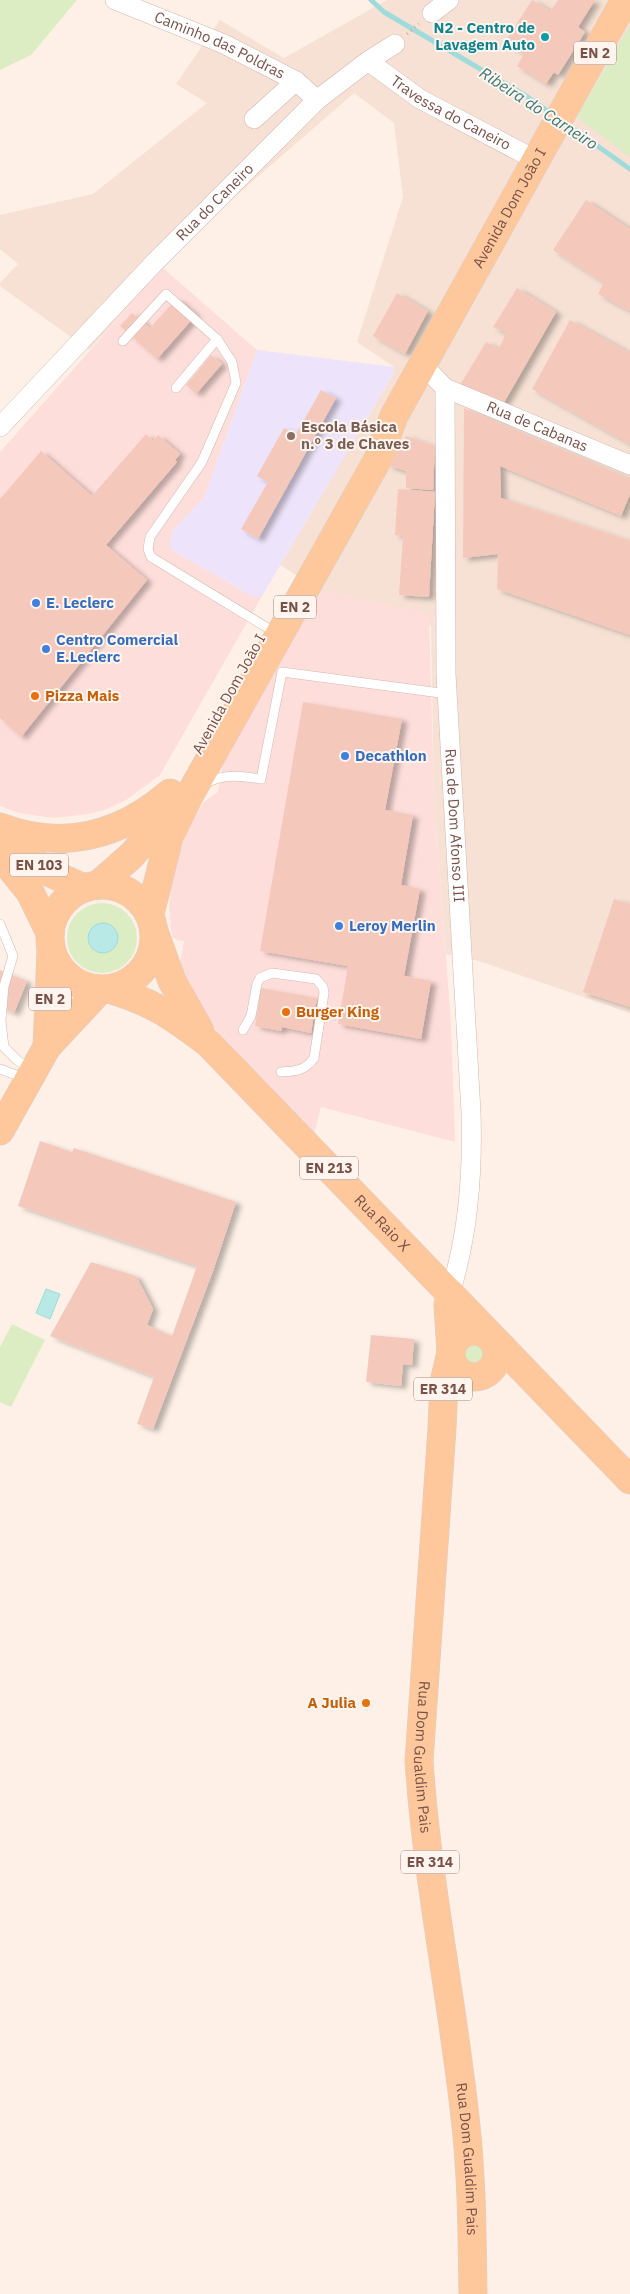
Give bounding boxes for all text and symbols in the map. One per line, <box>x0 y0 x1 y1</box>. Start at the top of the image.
street label: Caminho das Poldras <box>152 7 288 83</box>
place label: N2 - Centro de Lavagem Auto <box>434 18 535 54</box>
marker: N2 - Centro de Lavagem Auto <box>539 31 551 43</box>
road number: EN 2 <box>574 42 616 64</box>
water label: Ribeira do Carneiro <box>476 62 602 154</box>
street label: Travessa do Caneiro <box>387 71 514 154</box>
street label: Avenida Dom João I <box>468 144 550 271</box>
street label: Rua do Caneiro <box>172 159 257 245</box>
street label: Rua de Cabanas <box>484 396 591 456</box>
place label: Escola Básica n.º 3 de Chaves <box>301 417 410 453</box>
marker: Escola Básica n.º 3 de Chaves <box>285 430 297 442</box>
place label: E. Leclerc <box>46 593 114 612</box>
road number: EN 2 <box>274 596 316 618</box>
marker: E. Leclerc <box>30 597 42 609</box>
place label: Centro Comercial E.Leclerc <box>56 630 178 666</box>
street label: Avenida Dom João I <box>188 630 269 757</box>
marker: Centro Comercial E.Leclerc <box>40 643 52 655</box>
place label: Pizza Mais <box>45 686 120 705</box>
marker: Pizza Mais <box>29 690 41 702</box>
place label: Decathlon <box>355 746 427 765</box>
street label: Rua de Dom Afonso III <box>441 748 469 903</box>
marker: Decathlon <box>339 750 351 762</box>
road number: EN 103 <box>10 854 68 876</box>
place label: Leroy Merlin <box>349 916 436 935</box>
marker: Leroy Merlin <box>333 920 345 932</box>
road number: EN 2 <box>29 988 71 1011</box>
place label: Burger King <box>296 1002 380 1021</box>
marker: Burger King <box>280 1006 292 1018</box>
road number: EN 213 <box>300 1156 358 1180</box>
street label: Rua Raio X <box>350 1190 414 1255</box>
road number: ER 314 <box>414 1378 472 1400</box>
street label: Rua Dom Gualdim Pais <box>410 1680 436 1834</box>
place label: A Julia <box>307 1693 356 1712</box>
marker: A Julia <box>360 1697 372 1709</box>
road number: ER 314 <box>401 1850 459 1874</box>
street label: Rua Dom Gualdim Pais <box>452 2082 482 2236</box>

